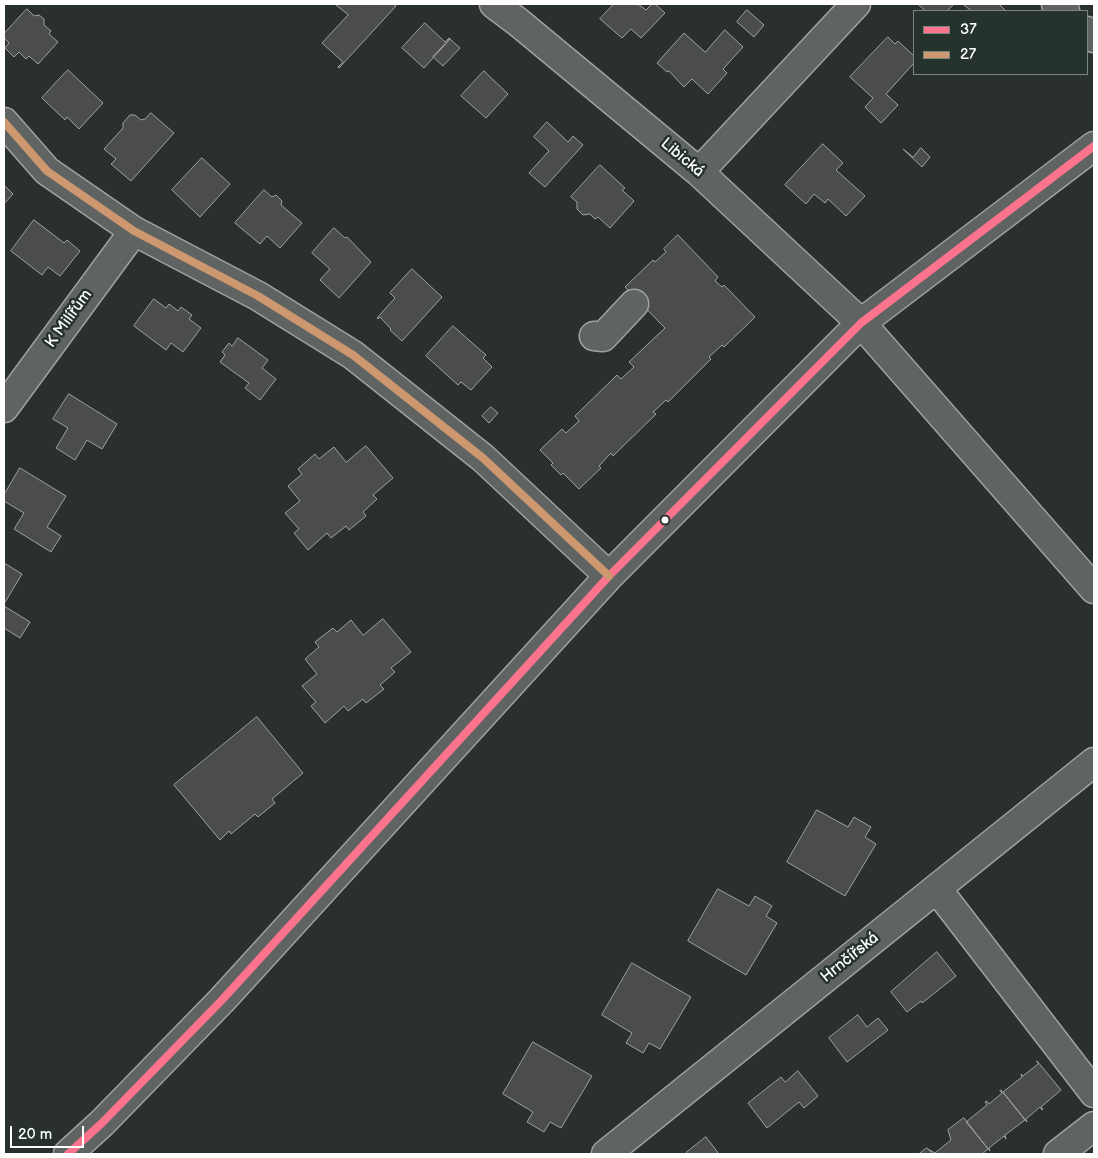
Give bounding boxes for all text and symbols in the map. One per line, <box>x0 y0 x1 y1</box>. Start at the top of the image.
legend <box>913 10 1088 75</box>
text: 37 <box>960 20 977 39</box>
text: 27 <box>960 45 976 64</box>
street label: Libická <box>656 134 708 182</box>
street label: K Milířům <box>41 286 97 352</box>
unlabelled marker <box>660 515 670 525</box>
street label: Hrnčířská <box>817 929 883 987</box>
scale bar <box>12 1116 86 1148</box>
text: 20 m <box>18 1125 52 1144</box>

